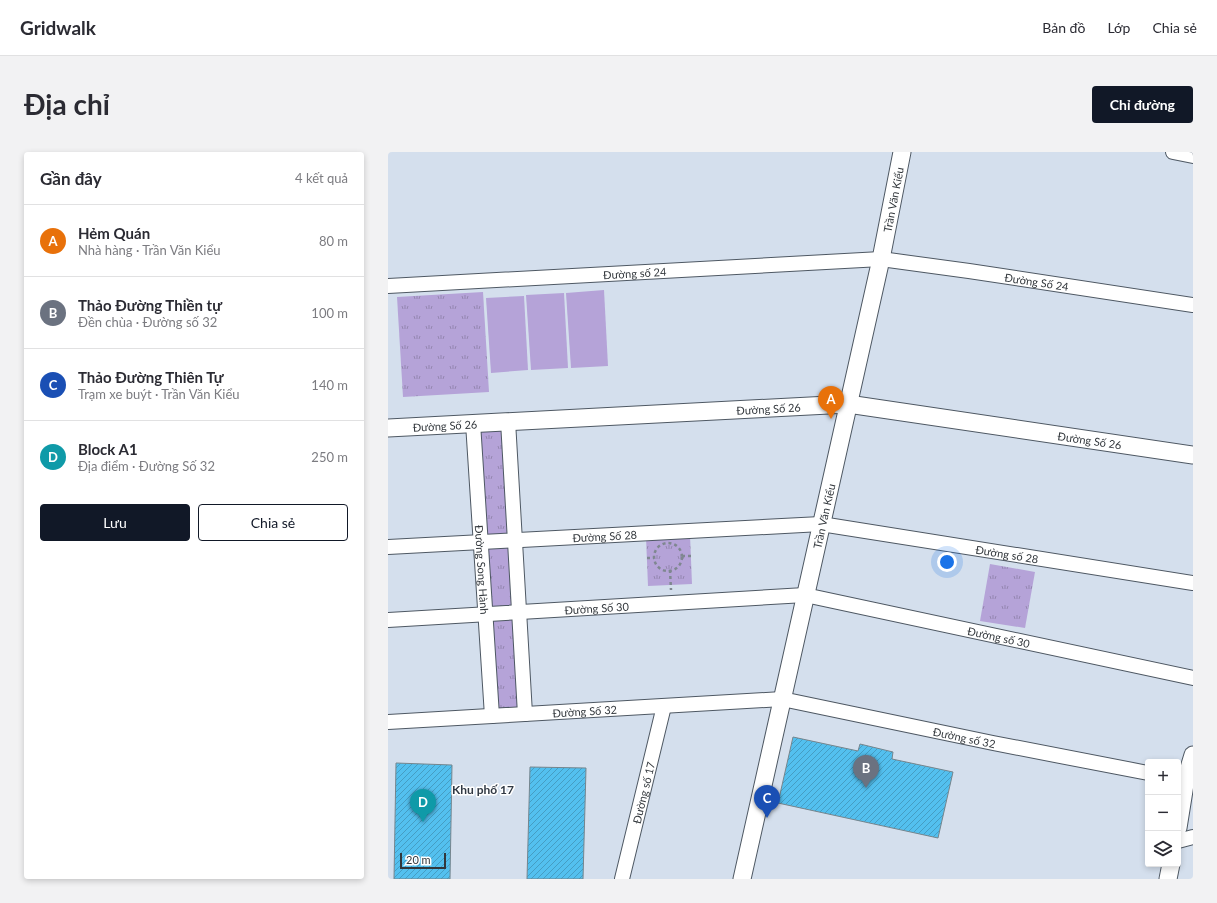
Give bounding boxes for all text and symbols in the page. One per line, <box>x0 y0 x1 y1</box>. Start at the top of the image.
text: Gridwalk <box>20 16 96 39</box>
text: Bản đồ <box>1042 19 1085 36</box>
text: Lớp <box>1107 19 1130 36</box>
text: Chia sẻ <box>1152 19 1197 36</box>
button: Chỉ đường <box>1092 86 1193 123</box>
text: Địa chỉ <box>24 87 110 121</box>
street label: Trần Văn Kiểu <box>880 166 905 233</box>
text: Gần đây <box>40 168 102 189</box>
text: 4 kết quả <box>295 170 348 186</box>
text: Hẻm Quán <box>78 224 150 242</box>
text: A <box>48 233 58 249</box>
text: 80 m <box>319 233 348 249</box>
text: Nhà hàng · Trần Văn Kiểu <box>78 242 221 258</box>
street label: Đường số 24 <box>603 264 667 281</box>
street label: Đường Số 24 <box>1004 270 1070 293</box>
text: Thảo Đường Thiền tự <box>78 296 222 314</box>
text: B <box>49 305 57 321</box>
text: 100 m <box>311 305 348 321</box>
text: Đền chùa · Đường số 32 <box>78 314 217 330</box>
text: Thảo Đường Thiên Tự <box>78 368 224 386</box>
text: C <box>49 377 57 393</box>
text: 140 m <box>311 377 348 393</box>
text: Trạm xe buýt · Trần Văn Kiểu <box>78 386 240 402</box>
pin: A <box>818 386 844 419</box>
street label: Đường Số 26 <box>736 400 801 416</box>
street label: Đường Số 26 <box>412 417 477 433</box>
street label: Đường Số 26 <box>1057 429 1123 451</box>
text: Block A1 <box>78 440 138 458</box>
text: D <box>48 449 58 465</box>
text: 250 m <box>311 449 348 465</box>
text: Địa điểm · Đường Số 32 <box>78 458 215 474</box>
street label: Trần Văn Kiểu <box>810 482 837 550</box>
button: Lưu <box>40 504 190 541</box>
button: Chia sẻ <box>198 504 348 541</box>
street label: Đường Song Hành <box>473 525 492 615</box>
street label: Đường Số 28 <box>572 527 637 544</box>
street label: Đường số 28 <box>975 542 1039 565</box>
your location <box>937 552 957 572</box>
street label: Đường Số 30 <box>564 599 630 616</box>
street label: Đường số 30 <box>967 623 1032 650</box>
street label: Đường Số 32 <box>552 702 617 719</box>
street label: Đường số 32 <box>932 724 997 750</box>
pin: B <box>853 755 879 788</box>
map controls <box>1145 759 1181 867</box>
button: + <box>1145 759 1181 795</box>
street label: Đường số 17 <box>629 760 657 825</box>
district label: Khu phố 17 <box>452 782 514 797</box>
pin: C <box>754 785 780 818</box>
pin: D <box>410 789 436 822</box>
button: − <box>1145 795 1181 831</box>
button: layers <box>1145 831 1181 867</box>
scale bar <box>400 851 446 870</box>
text: 20 m <box>406 853 431 866</box>

